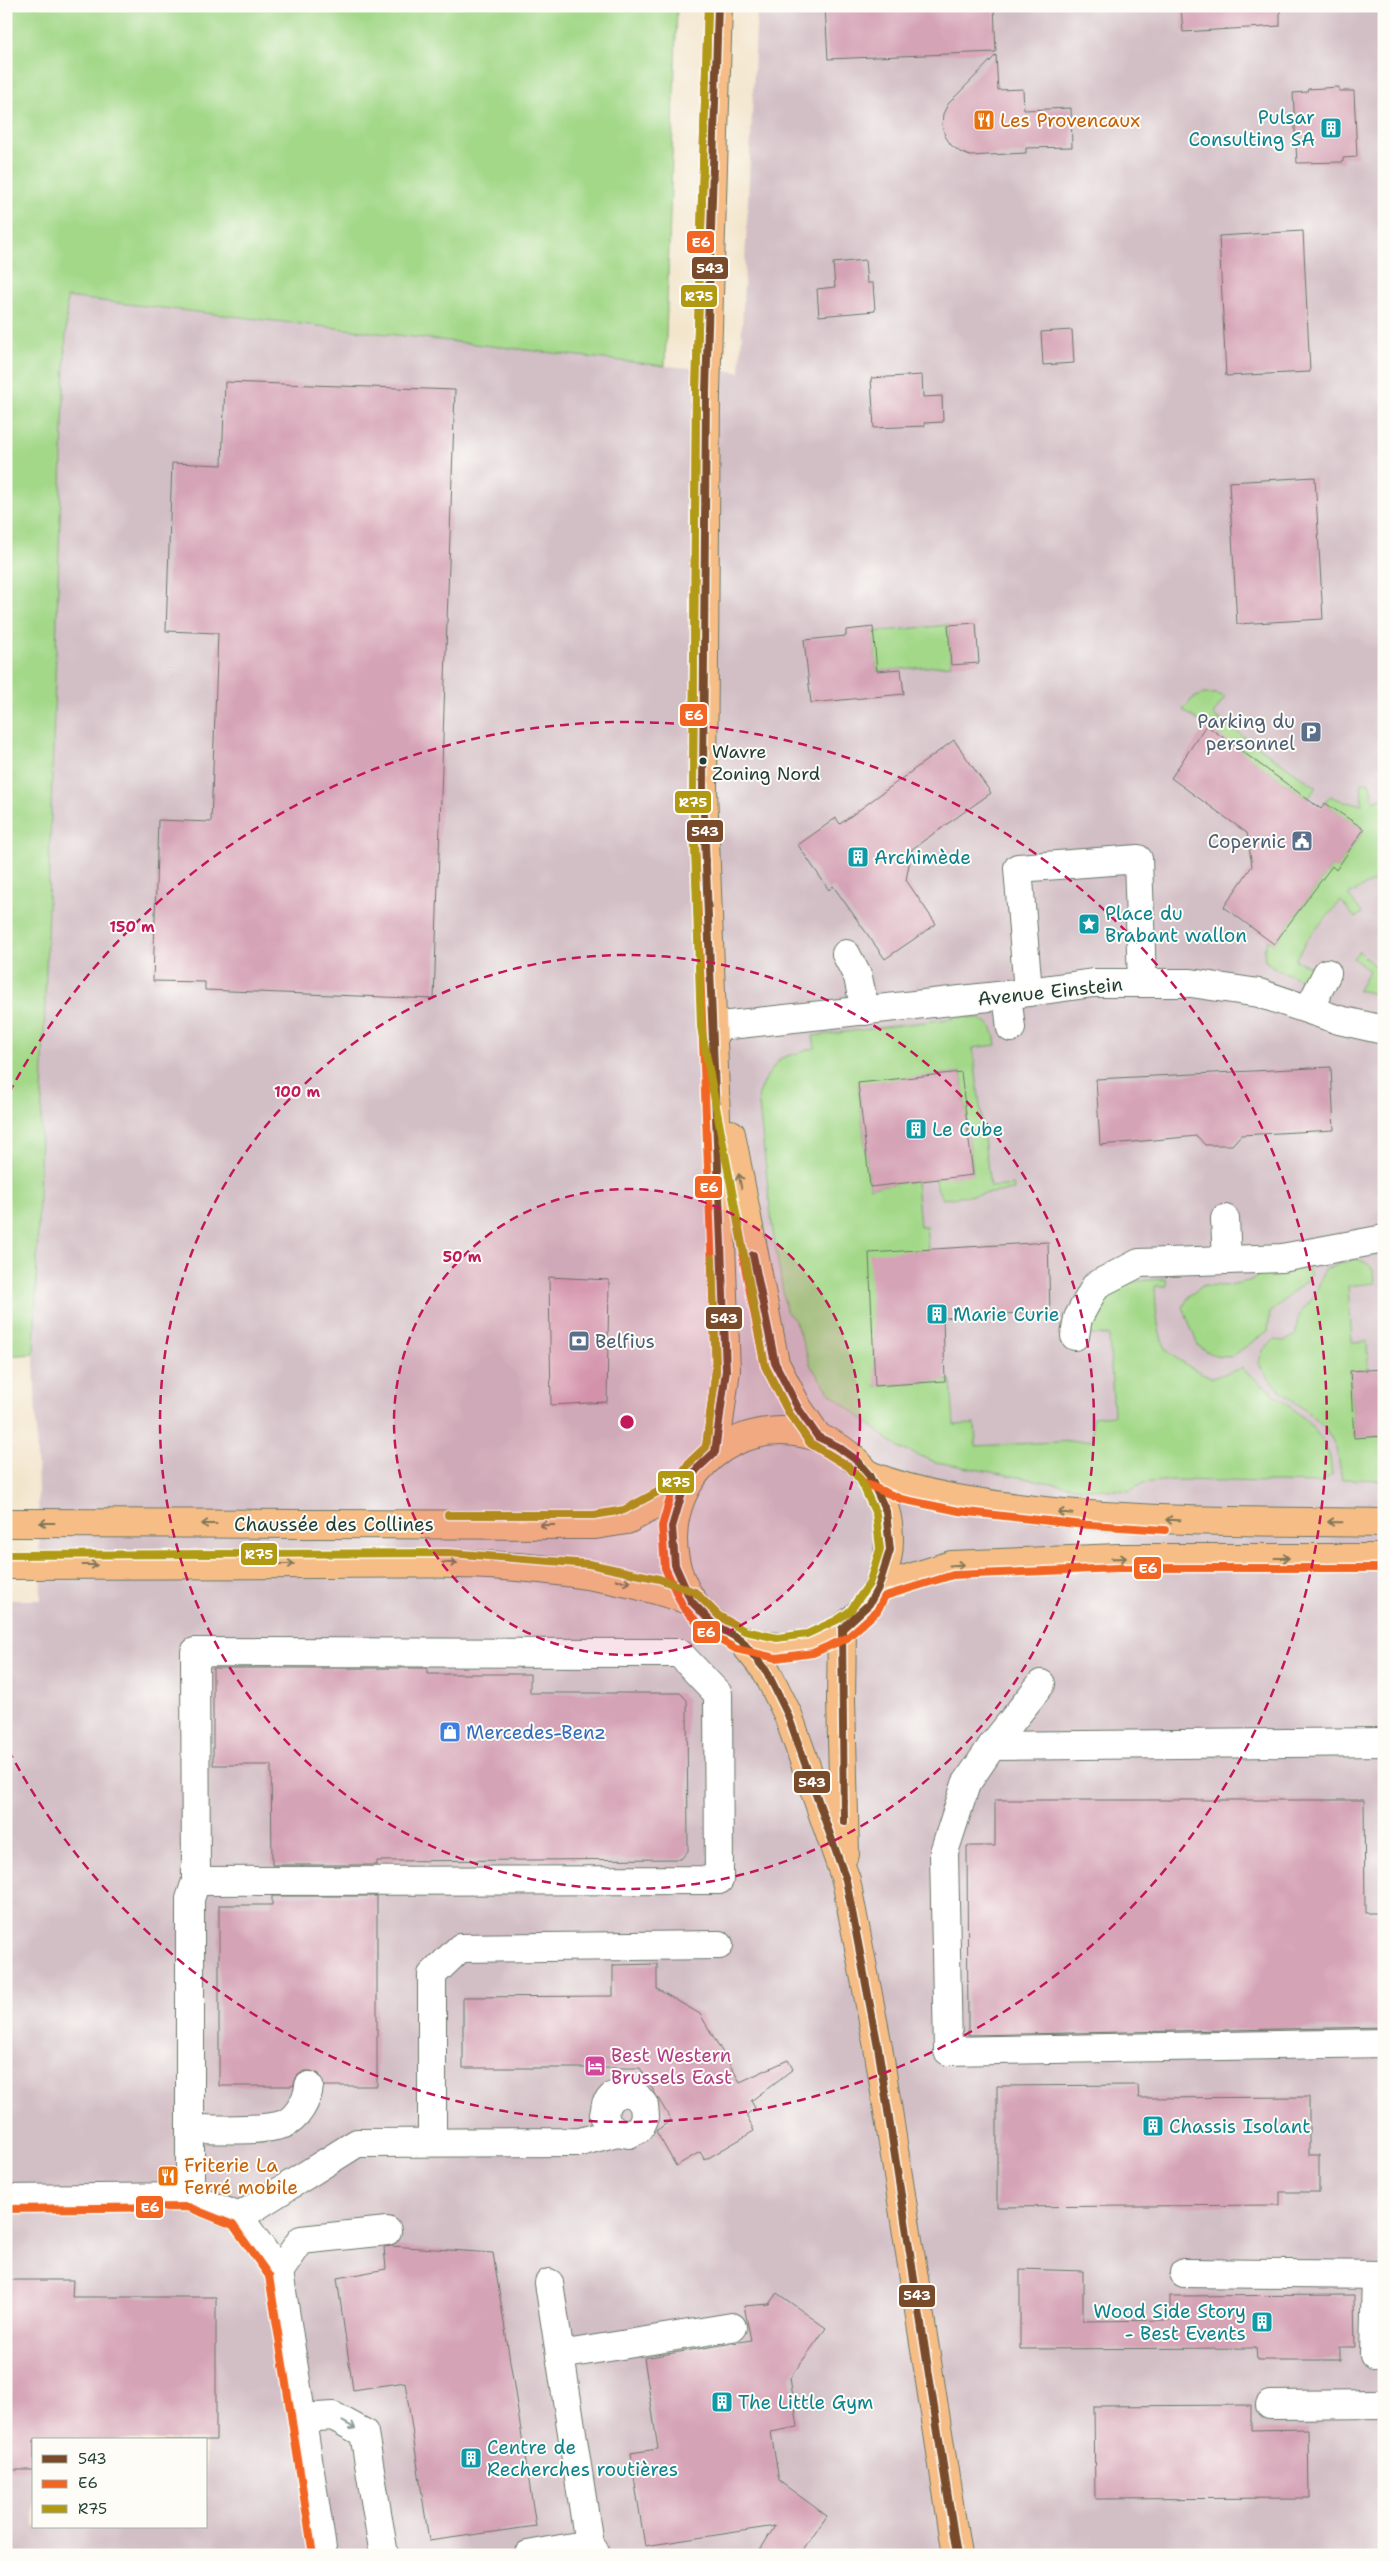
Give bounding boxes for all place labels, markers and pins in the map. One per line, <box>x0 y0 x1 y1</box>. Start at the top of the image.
place label: Pulsar Consulting SA <box>1188 105 1315 152</box>
restaurant icon: Les Provencaux <box>972 108 996 132</box>
place label: Les Provencaux <box>1000 108 1140 133</box>
building icon: Pulsar Consulting SA <box>1319 116 1343 140</box>
place label: Parking du personnel <box>1197 709 1295 756</box>
parking icon: Parking du personnel <box>1299 720 1323 744</box>
place label: Wavre Zoning Nord <box>712 740 820 786</box>
marker: Wavre Zoning Nord <box>698 756 708 766</box>
place label: Copernic <box>1208 829 1286 854</box>
public building icon: Copernic <box>1290 829 1314 853</box>
building icon: Archimède <box>846 845 870 869</box>
place label: Archimède <box>874 845 971 870</box>
place label: Place du Brabant wallon <box>1105 901 1247 948</box>
place icon: Place du Brabant wallon <box>1077 912 1101 936</box>
building icon: Le Cube <box>904 1117 928 1141</box>
place label: Le Cube <box>932 1117 1003 1142</box>
building icon: Marie Curie <box>925 1302 949 1326</box>
place label: Marie Curie <box>953 1302 1060 1327</box>
bank icon: Belfius <box>567 1329 591 1353</box>
place label: Belfius <box>595 1329 655 1354</box>
centre of rings <box>618 1413 636 1431</box>
shop icon: Mercedes-Benz <box>438 1720 462 1744</box>
place label: Mercedes-Benz <box>466 1720 606 1745</box>
place label: Best Western Brussels East <box>611 2043 732 2090</box>
hotel icon: Best Western Brussels East <box>583 2054 607 2078</box>
building icon: Chassis Isolant <box>1141 2114 1165 2138</box>
place label: Chassis Isolant <box>1169 2114 1311 2139</box>
place label: Friterie La Ferré mobile <box>184 2153 298 2200</box>
restaurant icon: Friterie La Ferré mobile <box>156 2164 180 2188</box>
place label: Wood Side Story - Best Events <box>1093 2299 1246 2346</box>
building icon: Wood Side Story - Best Events <box>1250 2310 1274 2334</box>
building icon: The Little Gym <box>710 2390 734 2414</box>
place label: The Little Gym <box>738 2390 873 2415</box>
place label: Centre de Recherches routières <box>487 2435 678 2482</box>
building icon: Centre de Recherches routières <box>459 2446 483 2470</box>

